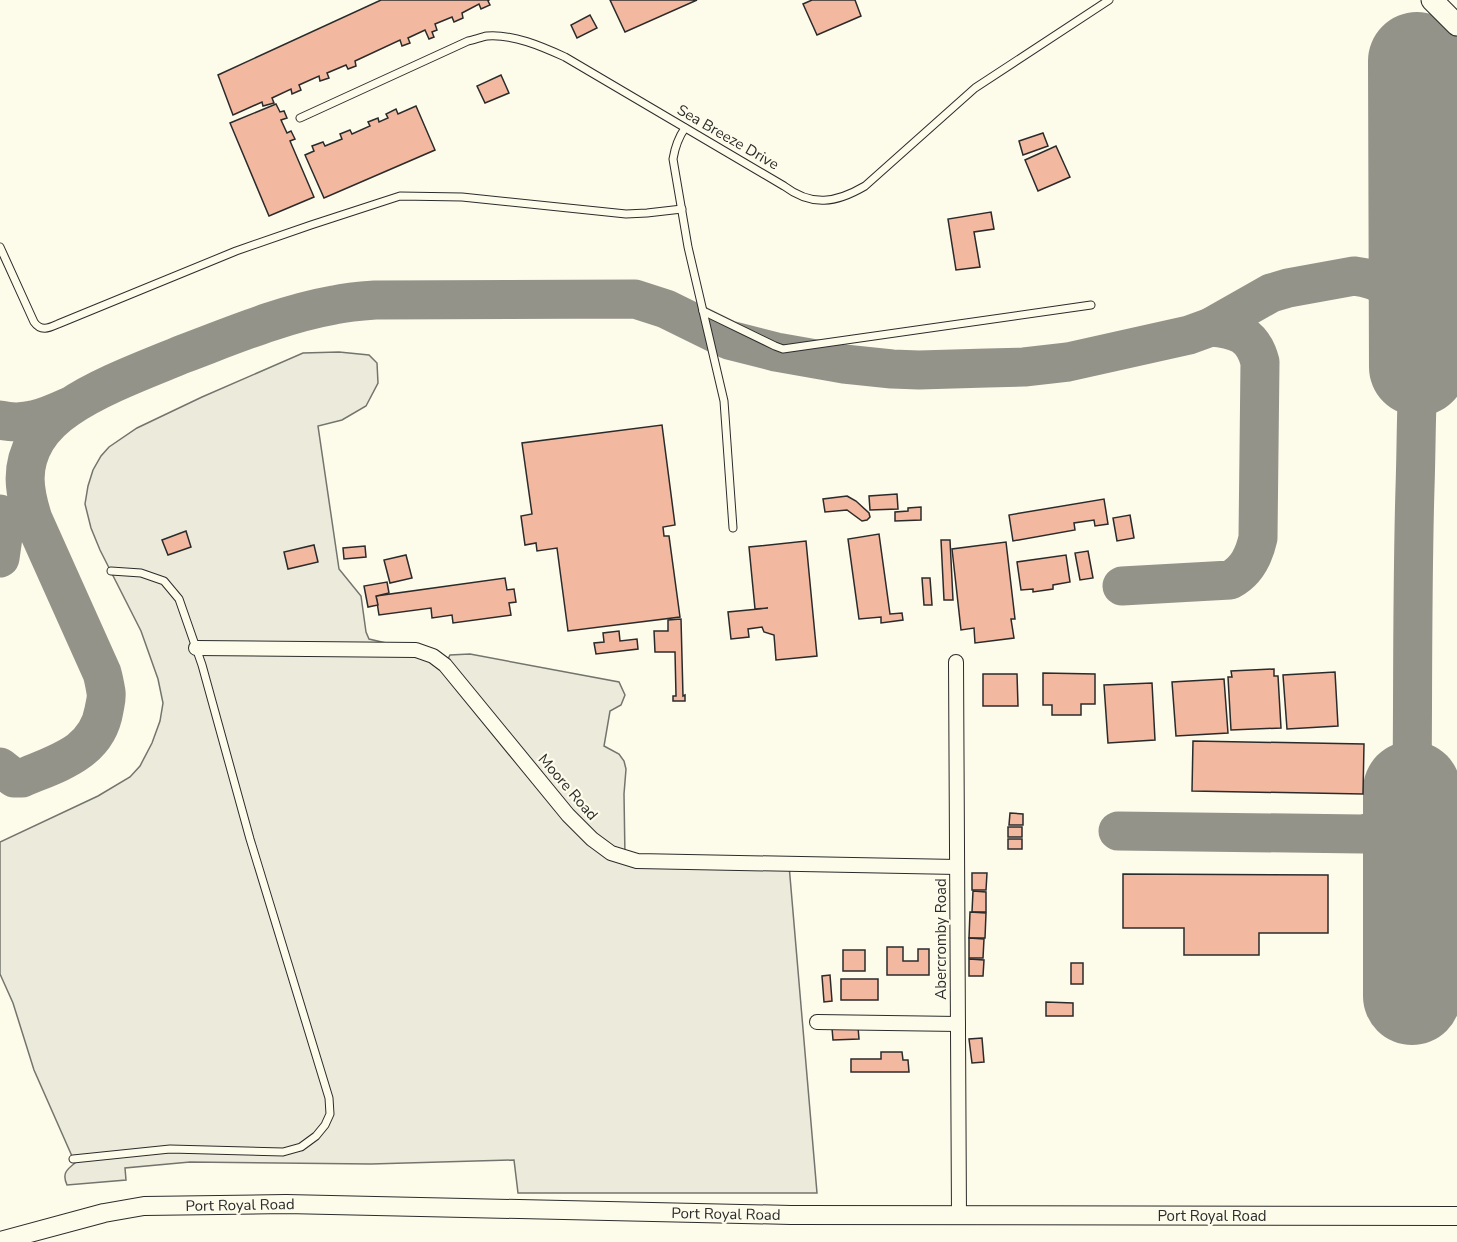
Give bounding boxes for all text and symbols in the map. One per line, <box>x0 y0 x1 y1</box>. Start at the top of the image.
street label: Sea Breeze Drive <box>673 100 783 174</box>
street label: Moore Road <box>534 750 602 824</box>
street label: Abercromby Road <box>931 878 951 1000</box>
street label: Port Royal Road <box>185 1194 295 1216</box>
street label: Port Royal Road <box>671 1203 781 1225</box>
street label: Port Royal Road <box>1157 1206 1267 1226</box>

